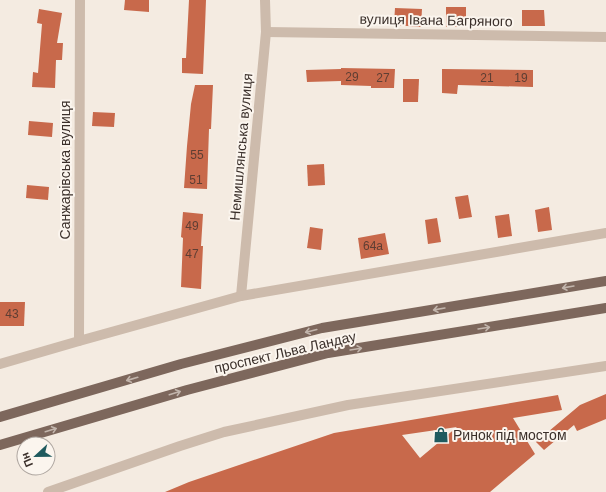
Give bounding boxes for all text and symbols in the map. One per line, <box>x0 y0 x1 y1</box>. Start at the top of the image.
street label: вулиця Івана Багряного <box>359 11 513 29</box>
house number: 29 <box>345 70 359 84</box>
house number: 27 <box>376 71 390 85</box>
house number: 21 <box>480 71 494 85</box>
house number: 19 <box>514 71 528 85</box>
street label: Немишлянська вулиця <box>227 73 255 221</box>
street label: Санжарівська вулиця <box>57 101 73 239</box>
house number: 55 <box>190 148 204 162</box>
house number: 51 <box>189 173 203 187</box>
house number: 49 <box>185 219 199 233</box>
house number: 64а <box>363 239 383 253</box>
house number: 47 <box>185 247 199 261</box>
one-way arrow <box>561 283 574 291</box>
one-way arrow <box>433 305 446 313</box>
house number: 43 <box>5 307 19 321</box>
one-way arrow <box>477 324 490 332</box>
street label: проспект Льва Ландау <box>213 328 357 376</box>
one-way arrow <box>305 328 318 335</box>
one-way arrow <box>349 344 362 352</box>
one-way arrow <box>125 376 138 383</box>
one-way arrow <box>169 389 182 396</box>
one-way arrow <box>44 426 57 433</box>
shop icon: Ринок під мостом <box>432 426 450 444</box>
place label: Ринок під мостом <box>453 427 567 443</box>
north arrow <box>16 436 56 476</box>
text: Пн <box>18 451 35 469</box>

